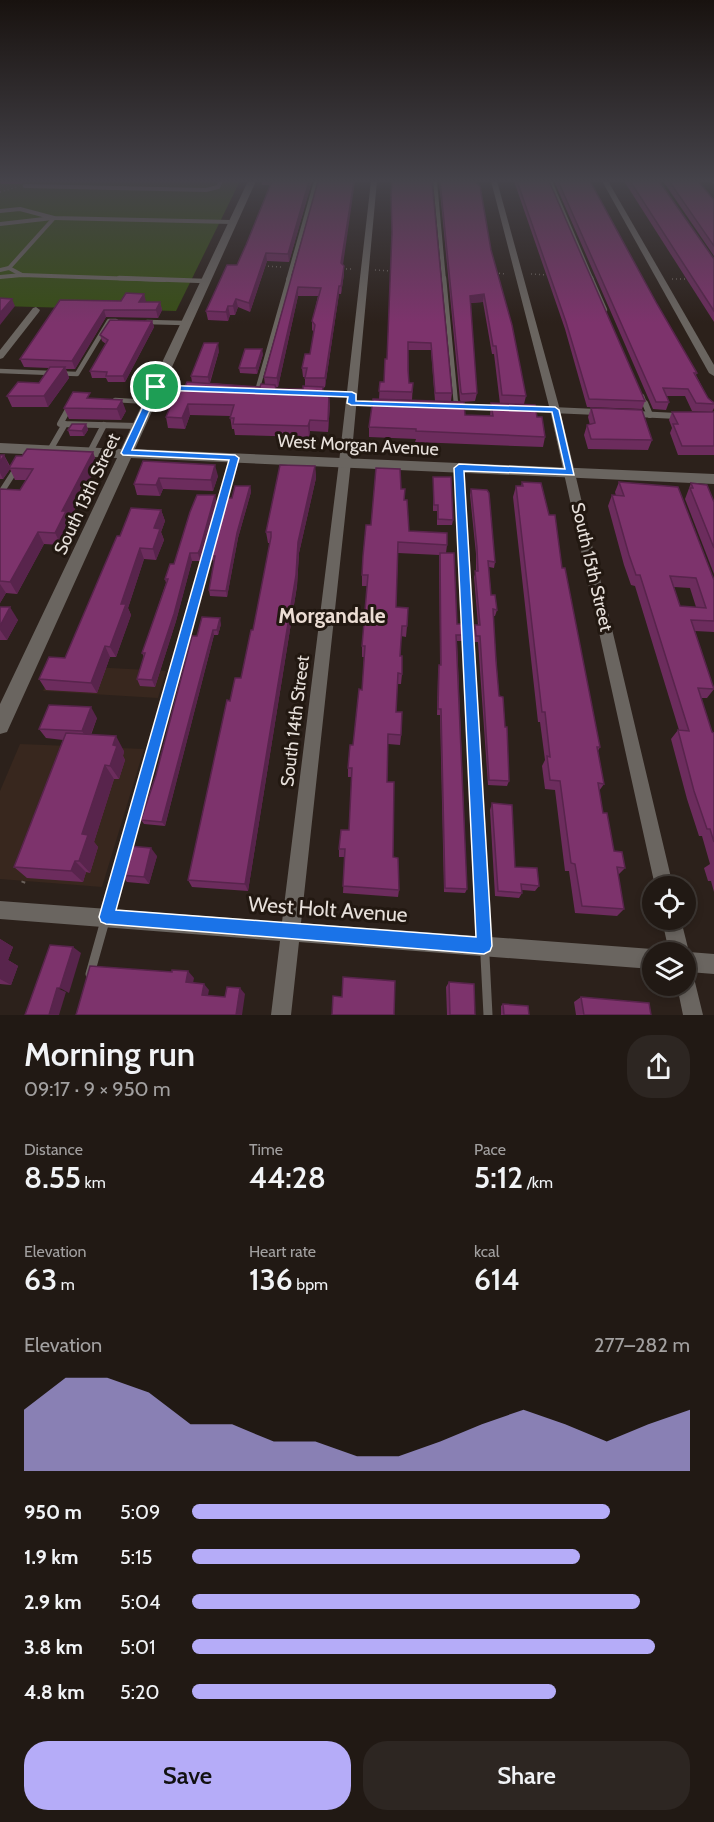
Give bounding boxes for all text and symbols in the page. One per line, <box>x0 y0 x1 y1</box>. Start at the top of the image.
pin <box>130 361 181 412</box>
icon: arrive <box>139 370 172 403</box>
street label: South 13th Street <box>49 430 125 558</box>
street label: West Morgan Avenue <box>277 430 439 460</box>
street label: South 15th Street <box>566 500 618 634</box>
district label: Morgandale <box>278 603 386 628</box>
street label: South 14th Street <box>276 654 314 788</box>
map controls <box>642 876 696 996</box>
button: locate <box>642 876 696 930</box>
street label: West Holt Avenue <box>248 891 409 927</box>
button: layers <box>642 942 696 996</box>
text: Morning run <box>24 1034 195 1074</box>
button: share <box>627 1035 690 1098</box>
text: 09:17 · 9 × 950 m <box>24 1077 170 1101</box>
text: Distance <box>24 1140 83 1159</box>
text: Time <box>249 1140 283 1159</box>
text: Pace <box>474 1140 506 1159</box>
text: 8.55 <box>24 1159 81 1196</box>
text: 44:28 <box>249 1159 326 1196</box>
text: 5:12 <box>474 1159 523 1196</box>
text: km <box>81 1173 106 1192</box>
text: /km <box>523 1173 553 1192</box>
text: Elevation <box>24 1242 87 1261</box>
text: Heart rate <box>249 1242 316 1261</box>
text: kcal <box>474 1242 500 1261</box>
text: 63 <box>24 1261 57 1298</box>
text: 136 <box>249 1261 293 1298</box>
text: 614 <box>474 1261 520 1298</box>
text: m <box>57 1275 75 1294</box>
text: bpm <box>293 1275 328 1294</box>
text: Elevation <box>24 1333 102 1357</box>
text: 277–282 m <box>594 1333 690 1357</box>
text: 950 m <box>24 1500 82 1524</box>
text: 5:09 <box>120 1500 160 1524</box>
text: 1.9 km <box>24 1545 78 1569</box>
text: 5:15 <box>120 1545 152 1569</box>
text: 2.9 km <box>24 1590 82 1614</box>
text: 5:04 <box>120 1590 161 1614</box>
text: 3.8 km <box>24 1635 83 1659</box>
text: 5:01 <box>120 1635 155 1659</box>
text: 4.8 km <box>24 1680 85 1704</box>
text: 5:20 <box>120 1680 159 1704</box>
button: Save <box>24 1741 351 1810</box>
button: Share <box>363 1741 690 1810</box>

